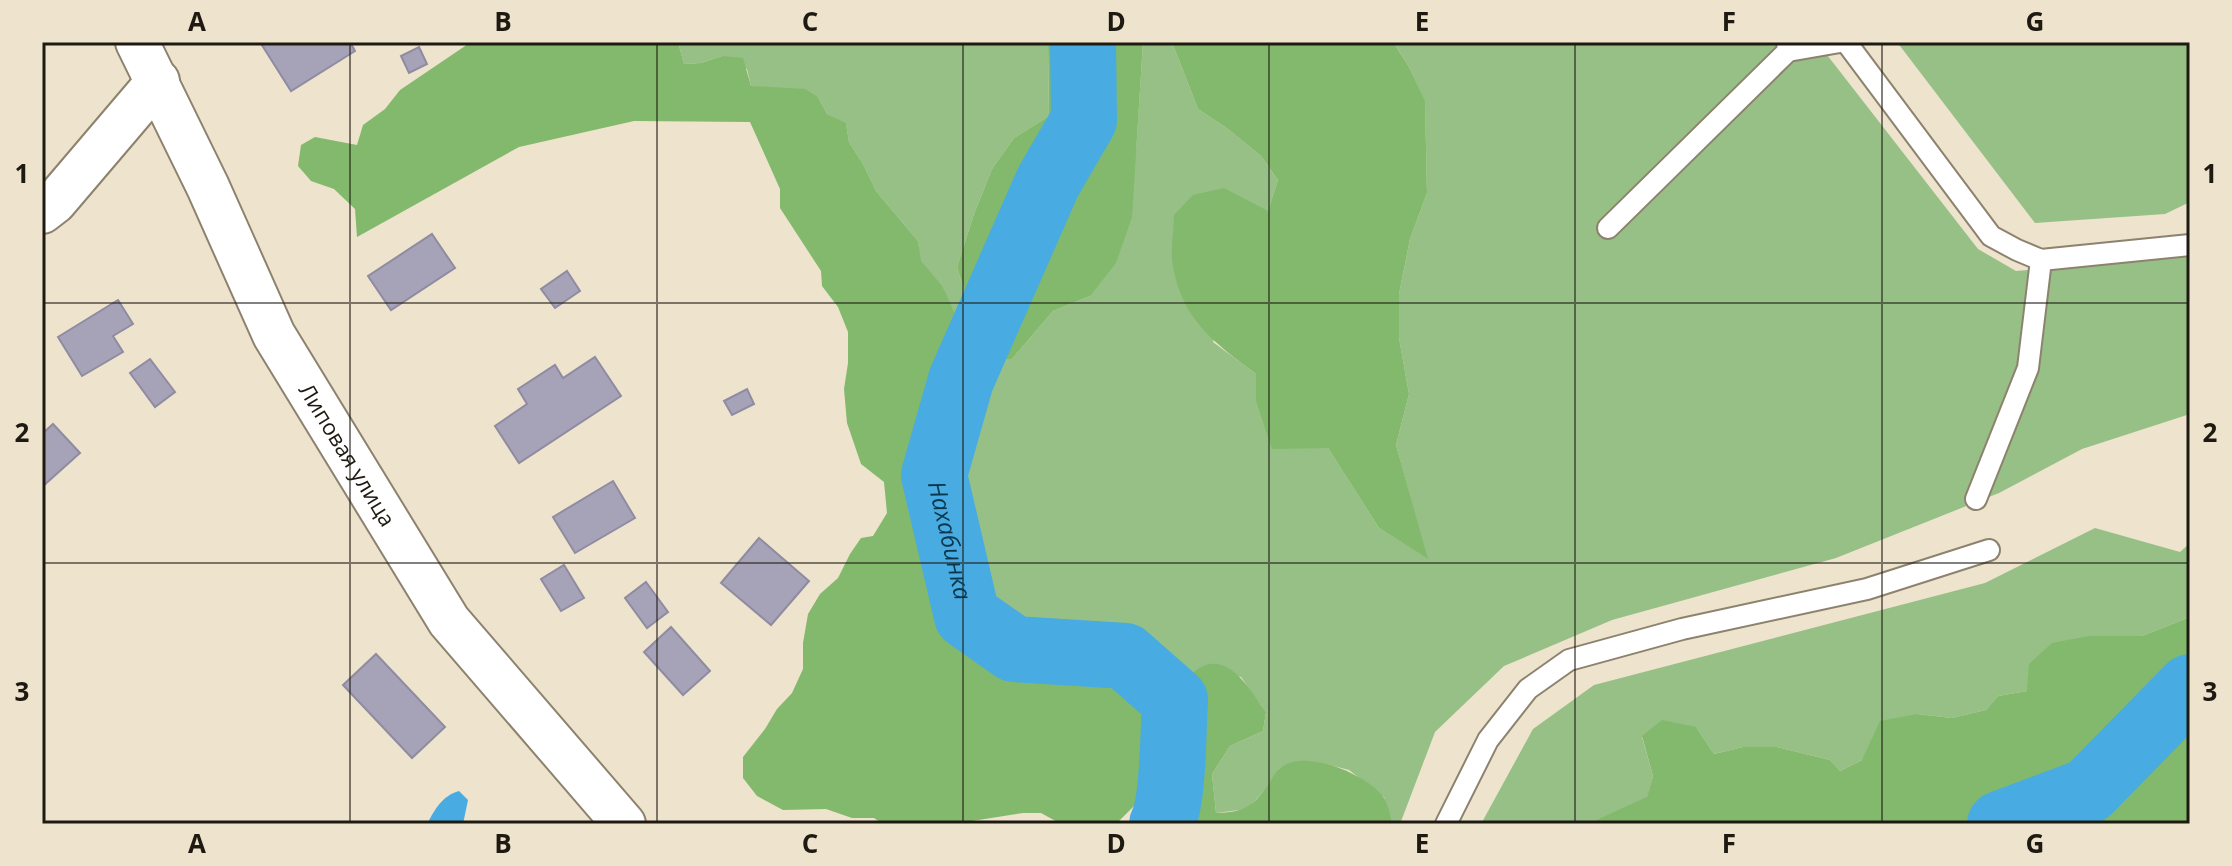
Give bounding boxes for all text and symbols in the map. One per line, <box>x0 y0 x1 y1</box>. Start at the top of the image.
text: A <box>188 3 206 39</box>
text: B <box>494 3 512 39</box>
text: C <box>802 3 818 39</box>
text: D <box>1106 3 1126 39</box>
text: E <box>1415 3 1429 39</box>
text: F <box>1722 3 1736 39</box>
text: G <box>2026 3 2044 39</box>
text: 1 <box>15 155 29 191</box>
text: 1 <box>2203 155 2217 191</box>
street label: Липовая улица <box>293 377 403 532</box>
text: 2 <box>15 414 30 450</box>
text: 2 <box>2203 414 2218 450</box>
water label: Нахабинка <box>921 477 981 603</box>
text: 3 <box>15 673 29 709</box>
text: 3 <box>2203 673 2217 709</box>
text: A <box>188 825 206 861</box>
text: B <box>494 825 512 861</box>
text: C <box>802 825 818 861</box>
text: D <box>1106 825 1126 861</box>
text: E <box>1415 825 1429 861</box>
text: F <box>1722 825 1736 861</box>
text: G <box>2026 825 2044 861</box>

